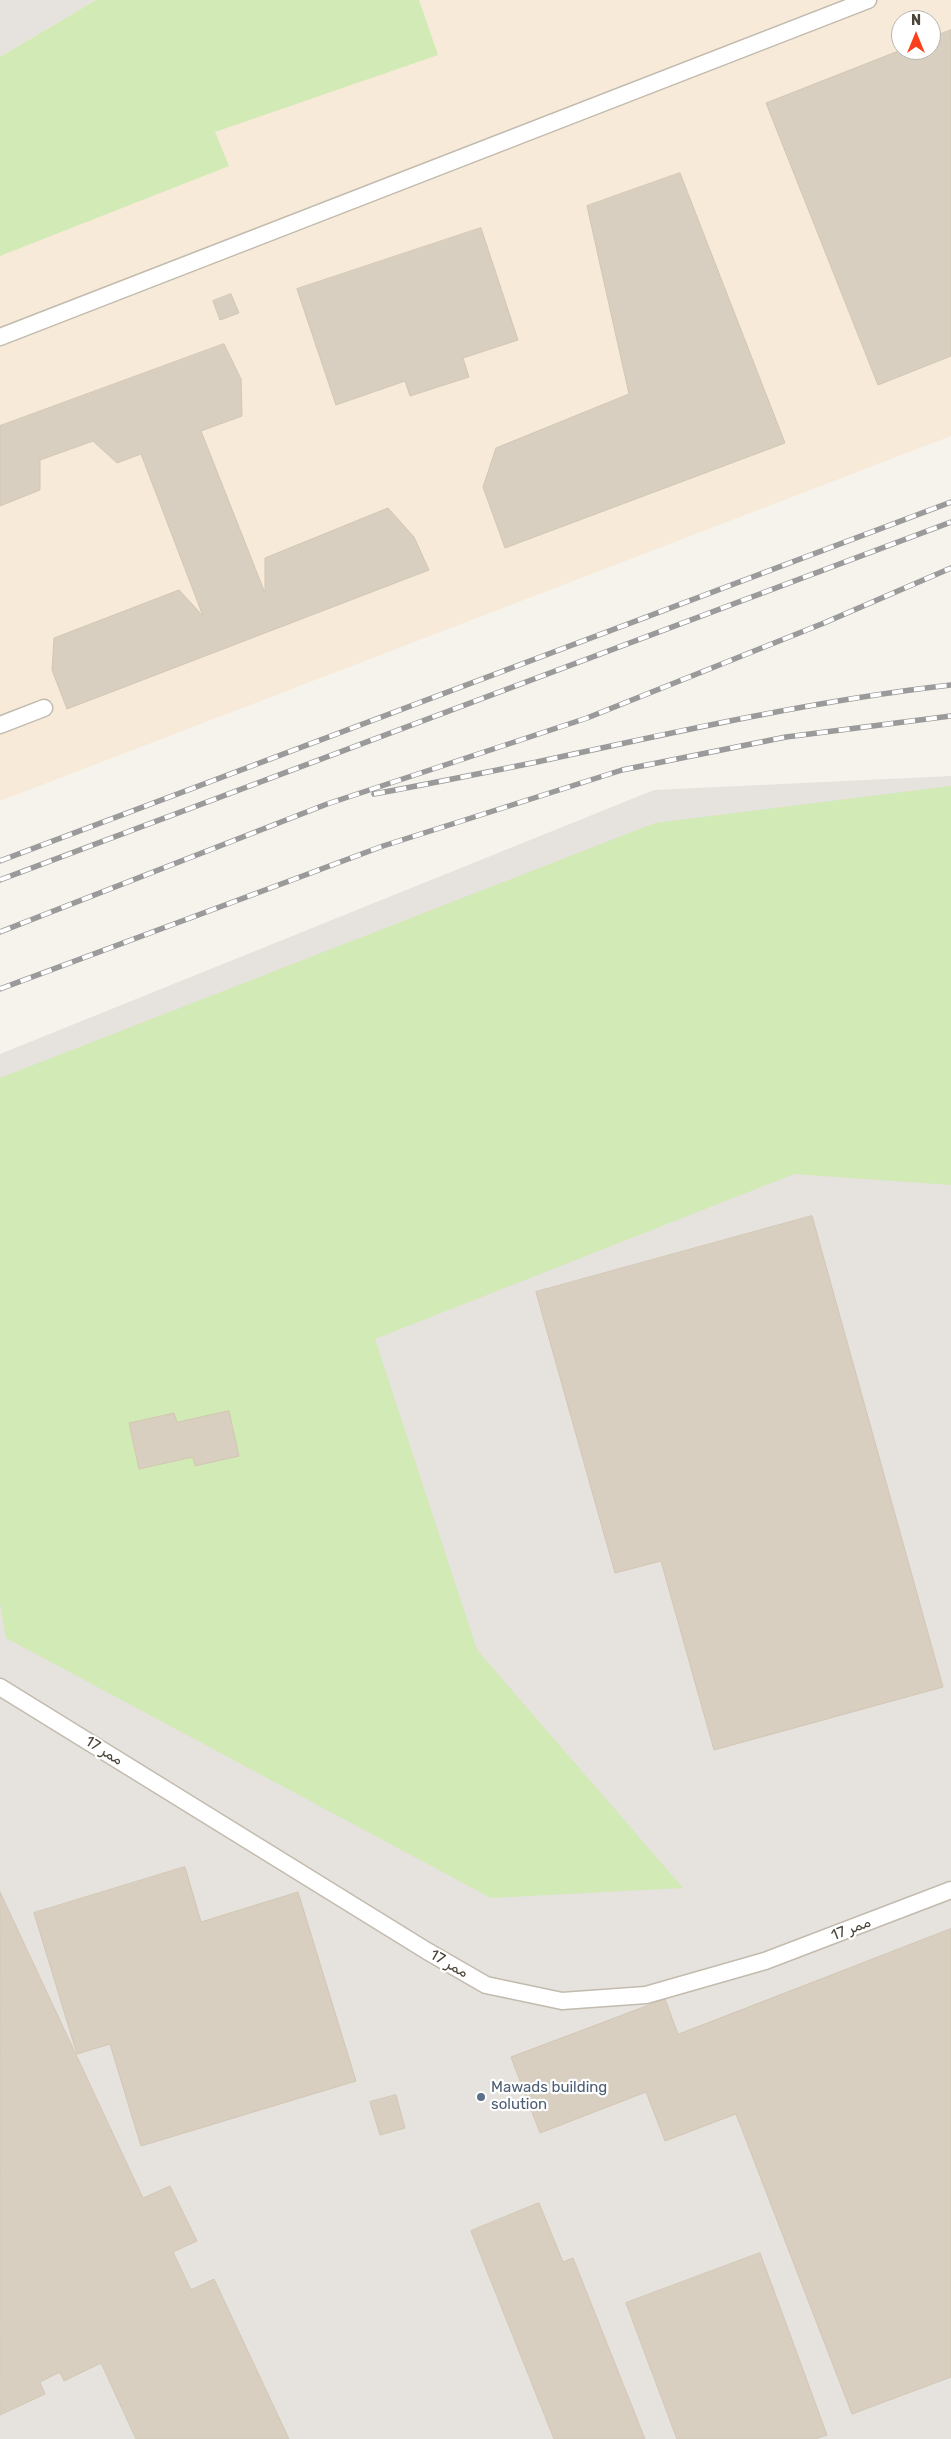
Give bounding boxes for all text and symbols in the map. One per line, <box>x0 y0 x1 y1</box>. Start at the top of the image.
north arrow <box>891 10 941 60</box>
text: N <box>911 12 921 29</box>
street label: ممر 17 <box>82 1733 126 1769</box>
street label: ممر 17 <box>829 1913 873 1945</box>
street label: ممر 17 <box>427 1946 471 1982</box>
place label: Mawads building solution <box>491 2079 607 2114</box>
marker: Mawads building solution <box>475 2091 487 2103</box>

